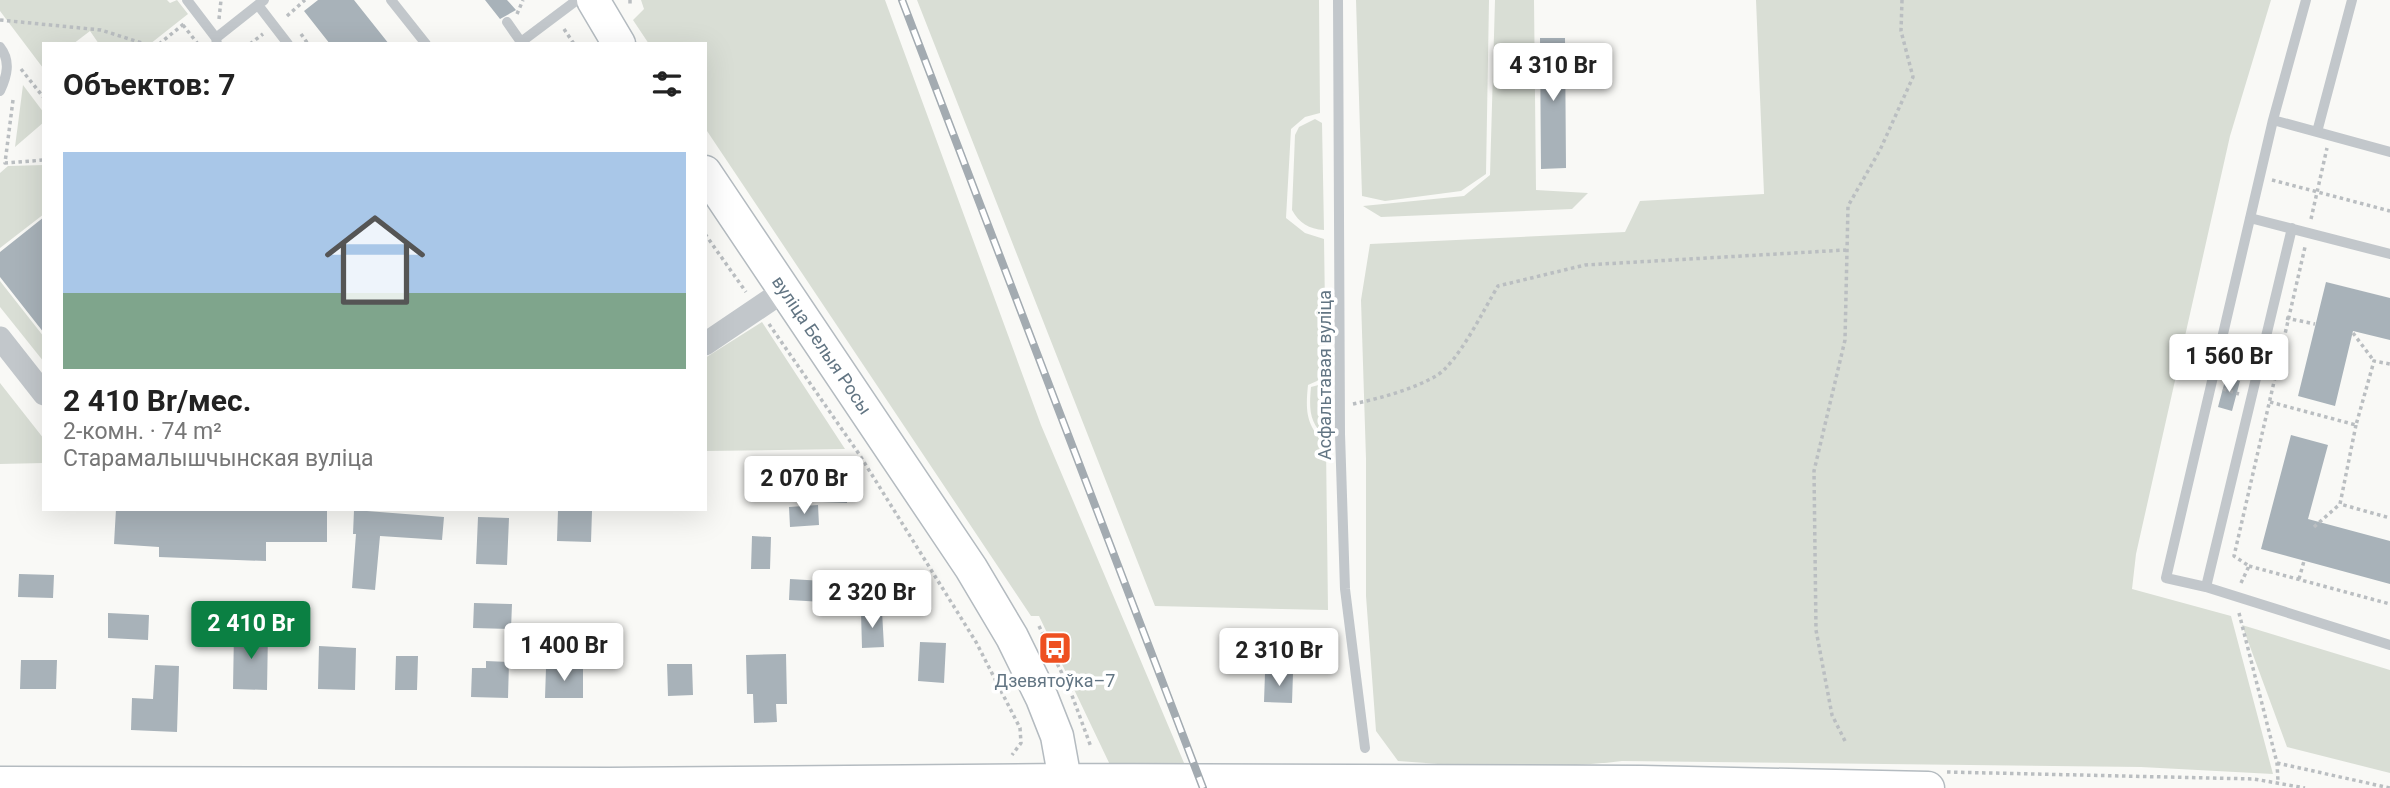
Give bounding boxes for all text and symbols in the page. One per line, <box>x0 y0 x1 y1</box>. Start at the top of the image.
pin: 4 310 Br <box>1481 43 1625 103</box>
text: 4 310 Br <box>1509 52 1597 79</box>
icon: filters <box>648 65 686 103</box>
text: Объектов: 7 <box>63 67 235 102</box>
icon: home <box>312 197 438 323</box>
street label: вуліца Белыя Росы <box>768 272 876 418</box>
street label: Асфальтавая вуліца <box>1314 290 1335 460</box>
pin: 1 560 Br <box>2157 334 2301 394</box>
text: 1 560 Br <box>2185 343 2273 370</box>
text: 2 410 Br/мес. <box>63 383 251 418</box>
text: 2-комн. · 74 m² <box>63 418 222 445</box>
text: Старамалышчынская вуліца <box>63 445 374 472</box>
pin: 2 070 Br <box>732 456 876 516</box>
text: 2 070 Br <box>760 465 848 492</box>
pin: 2 320 Br <box>800 570 944 630</box>
text: 2 320 Br <box>828 579 916 606</box>
pin: 2 410 Br <box>179 602 323 661</box>
text: 2 410 Br <box>207 610 295 637</box>
pin: 1 400 Br <box>492 624 636 683</box>
pin: 2 310 Br <box>1207 628 1351 688</box>
bus stop icon: Дзевятоўка–7 <box>1036 629 1074 667</box>
text: 1 400 Br <box>520 632 608 659</box>
text: 2 310 Br <box>1235 637 1323 664</box>
place label: Дзевятоўка–7 <box>995 670 1115 691</box>

